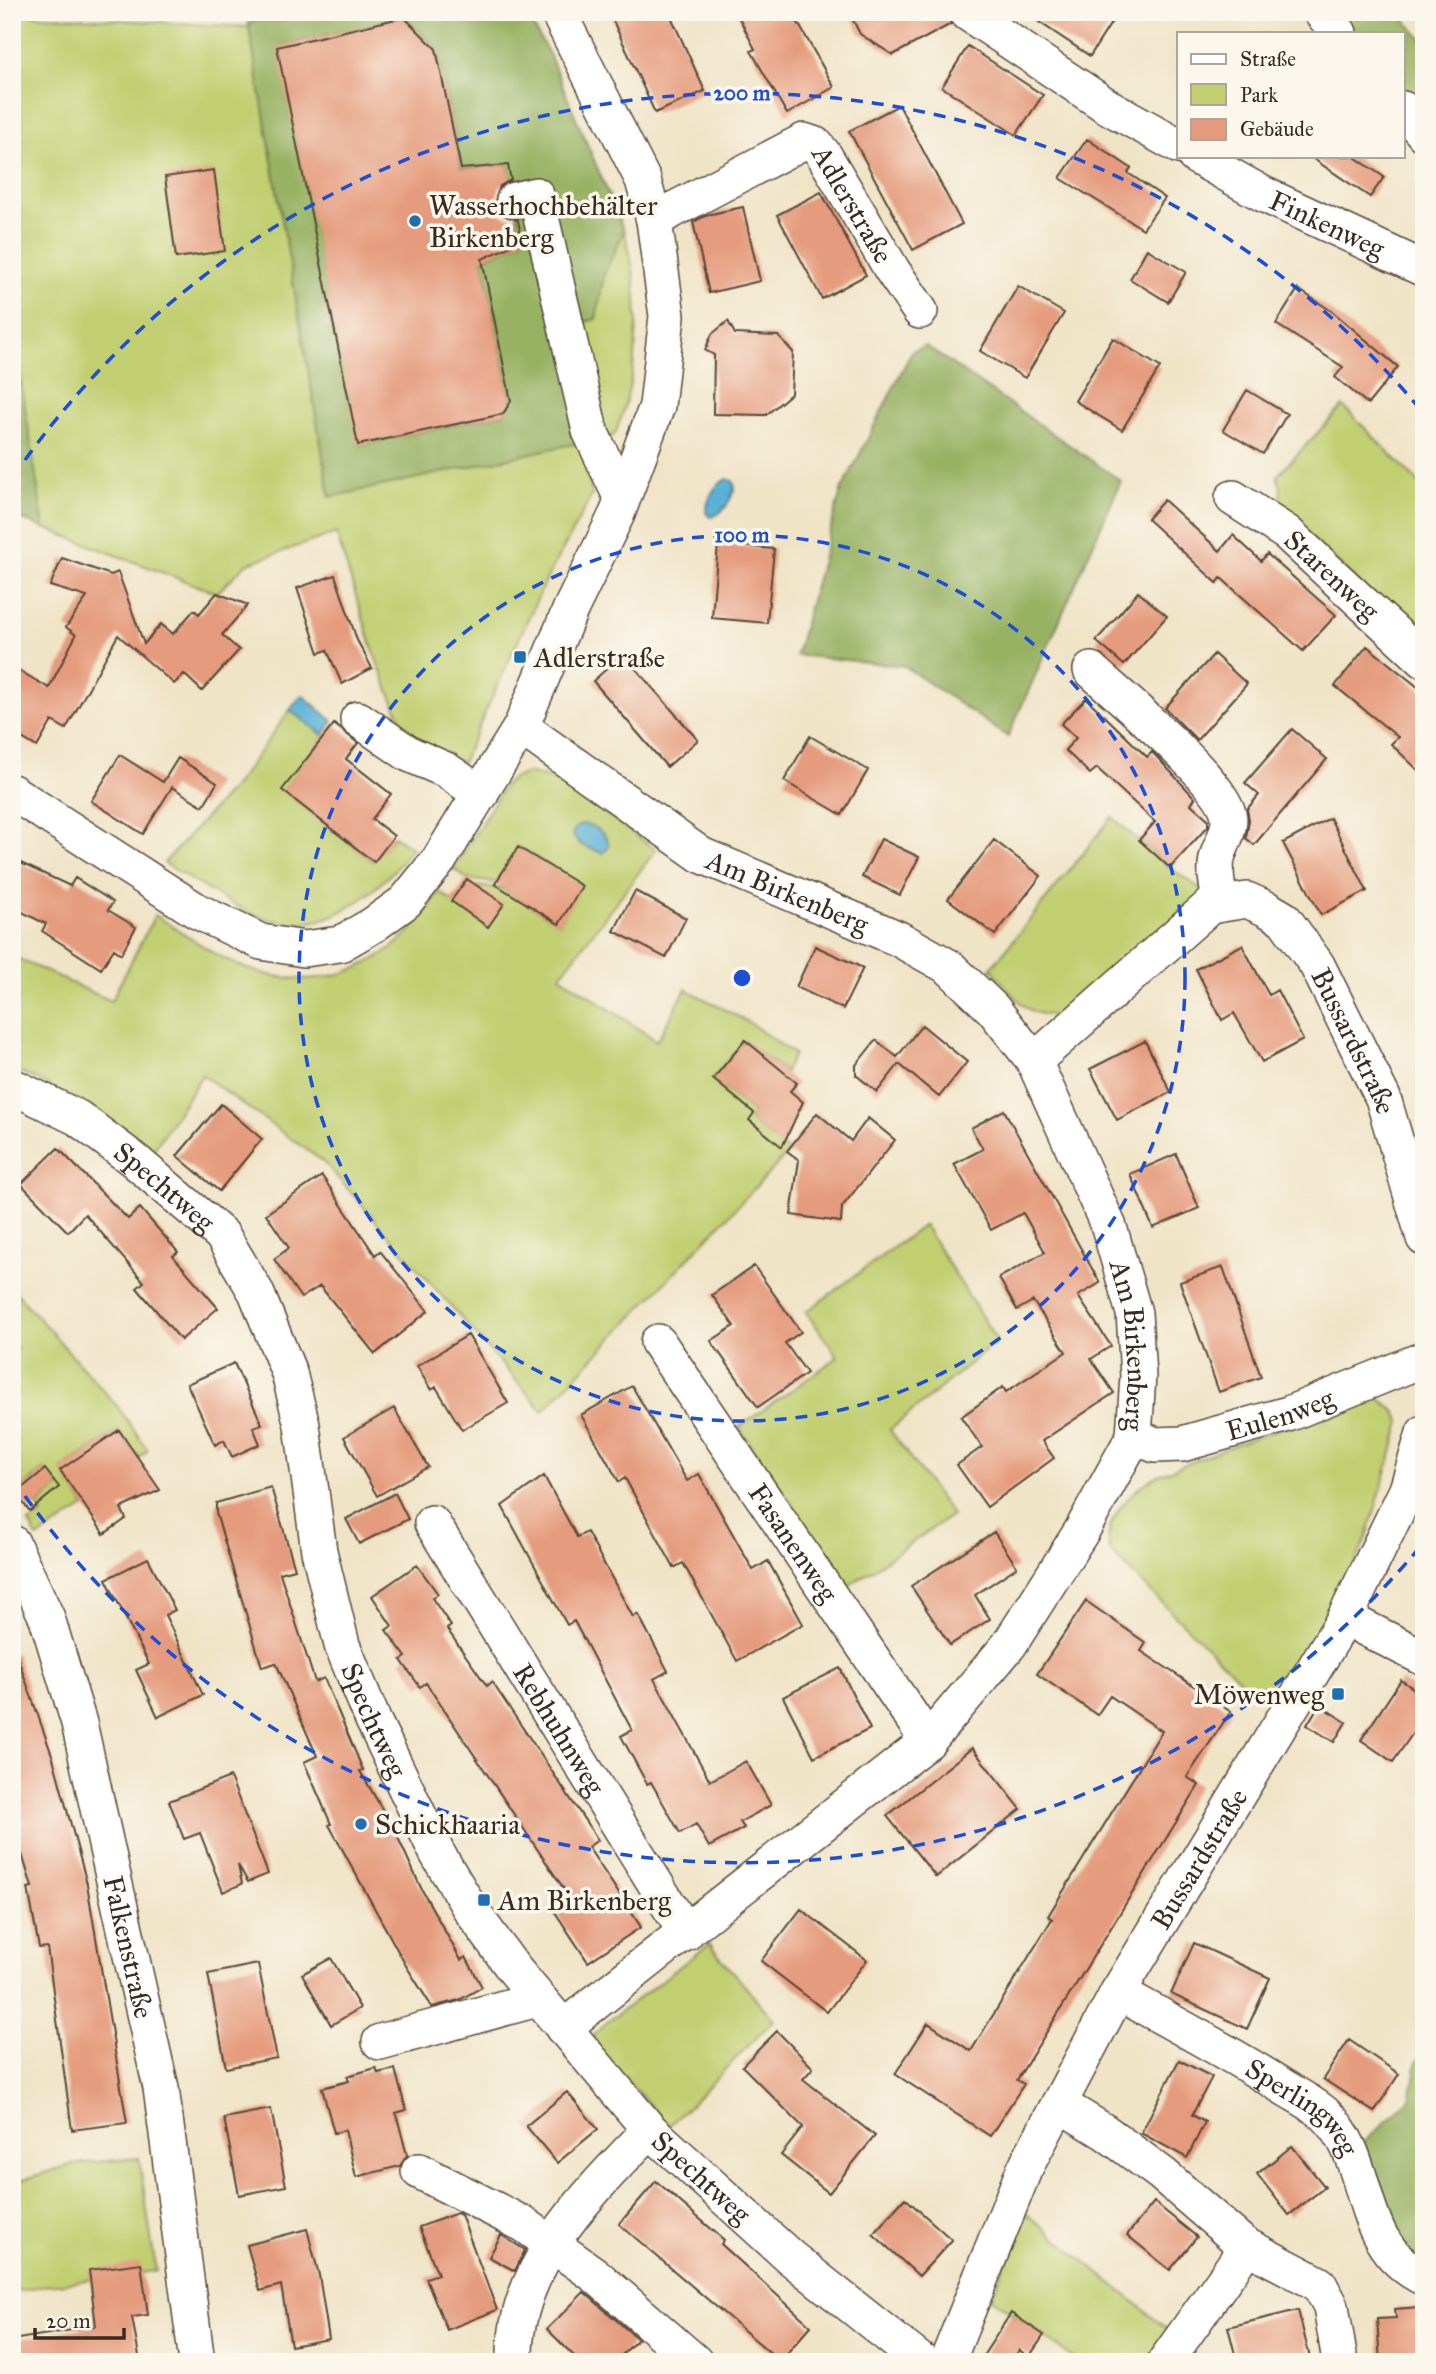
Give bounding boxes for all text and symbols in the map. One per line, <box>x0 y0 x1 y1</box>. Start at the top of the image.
legend <box>1177 32 1404 158</box>
text: Straße <box>1240 46 1296 72</box>
text: 200 m <box>714 80 771 106</box>
text: Park <box>1240 82 1278 108</box>
text: Gebäude <box>1240 116 1314 142</box>
street label: Adlerstraße <box>804 138 901 269</box>
street label: Finkenweg <box>1264 182 1392 266</box>
place label: Wasserhochbehälter Birkenberg <box>429 188 658 255</box>
marker: Wasserhochbehälter Birkenberg <box>407 213 423 229</box>
text: 100 m <box>715 522 770 548</box>
street label: Starenweg <box>1277 522 1388 628</box>
place label: Adlerstraße <box>533 640 665 675</box>
marker: Adlerstraße <box>512 649 528 665</box>
street label: Am Birkenberg <box>700 841 875 942</box>
street label: Bussardstraße <box>1304 962 1404 1118</box>
centre of rings <box>730 966 754 990</box>
street label: Spechtweg <box>107 1134 223 1240</box>
street label: Am Birkenberg <box>1102 1255 1156 1433</box>
street label: Eulenweg <box>1222 1379 1340 1448</box>
street label: Fasanenweg <box>741 1476 847 1609</box>
street label: Rebhuhnweg <box>506 1656 614 1802</box>
street label: Spechtweg <box>334 1658 416 1784</box>
place label: Möwenweg <box>1194 1677 1325 1712</box>
marker: Möwenweg <box>1330 1686 1346 1702</box>
street label: Bussardstraße <box>1143 1782 1255 1936</box>
place label: Schickhaaria <box>375 1807 520 1842</box>
marker: Schickhaaria <box>353 1816 369 1832</box>
street label: Falkenstraße <box>96 1872 162 2022</box>
place label: Am Birkenberg <box>497 1883 672 1918</box>
marker: Am Birkenberg <box>476 1892 492 1908</box>
street label: Sperlingweg <box>1239 2050 1368 2162</box>
street label: Spechtweg <box>645 2123 759 2231</box>
scale bar <box>35 2297 124 2341</box>
text: 20 m <box>46 2308 91 2334</box>

